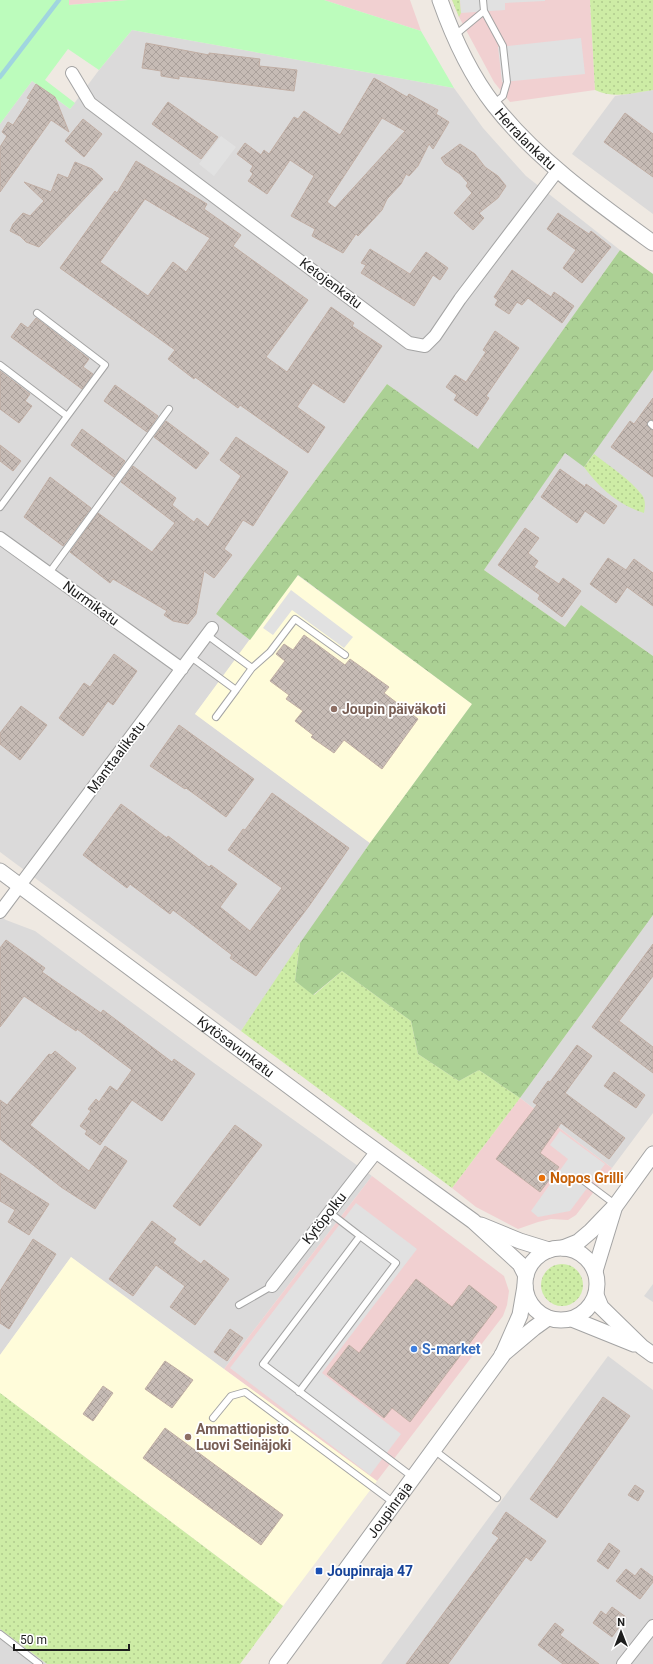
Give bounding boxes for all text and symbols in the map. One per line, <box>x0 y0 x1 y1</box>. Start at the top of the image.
street label: Herralankatu <box>492 105 559 173</box>
street label: Ketojenkatu <box>297 254 365 312</box>
street label: Nurmikatu <box>60 577 122 629</box>
place label: Joupin päiväkoti <box>342 701 446 717</box>
marker: Joupin päiväkoti <box>329 704 339 714</box>
street label: Manttaalikatu <box>84 718 148 796</box>
street label: Kytösavunkatu <box>194 1013 277 1080</box>
place label: Nopos Grilli <box>550 1170 624 1186</box>
marker: Nopos Grilli <box>537 1173 547 1183</box>
street label: Kytöpolku <box>299 1189 349 1247</box>
place label: S-market <box>422 1341 481 1357</box>
marker: S-market <box>409 1344 419 1354</box>
place label: Ammattiopisto Luovi Seinäjoki <box>196 1421 291 1453</box>
marker: Ammattiopisto Luovi Seinäjoki <box>183 1432 193 1442</box>
street label: Joupinraja <box>364 1479 415 1541</box>
place label: Joupinraja 47 <box>327 1563 413 1579</box>
marker: Joupinraja 47 <box>314 1566 324 1576</box>
north arrow <box>601 1612 641 1652</box>
text: N <box>617 1616 625 1629</box>
scale bar <box>14 1626 129 1652</box>
text: 50 m <box>20 1633 47 1647</box>

